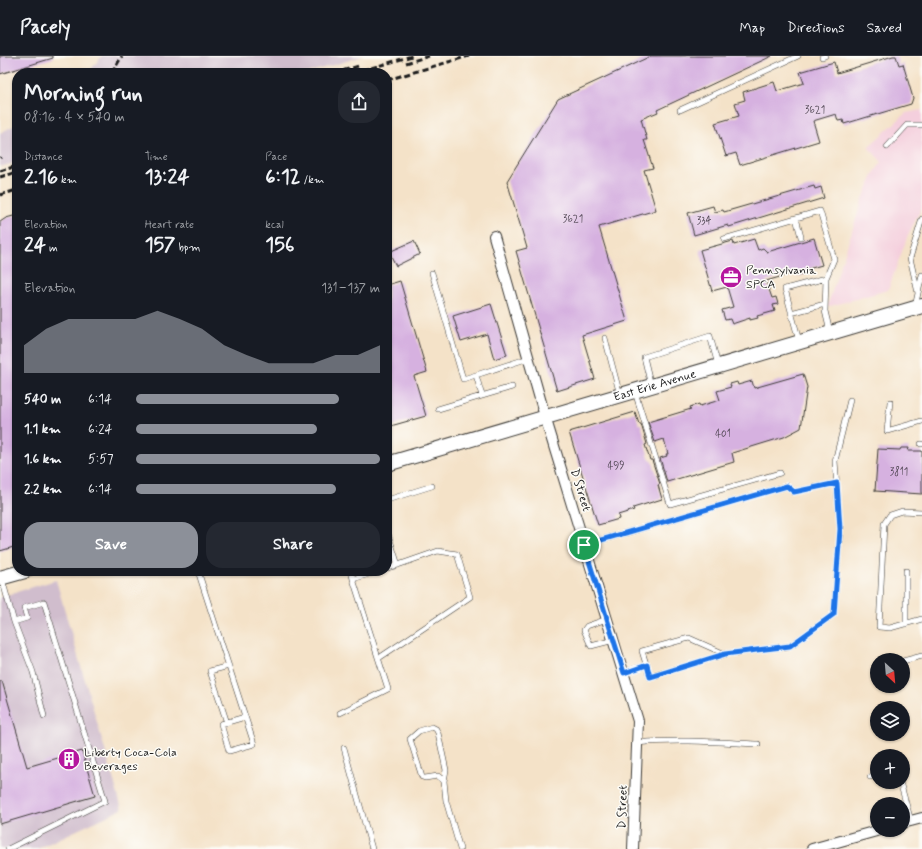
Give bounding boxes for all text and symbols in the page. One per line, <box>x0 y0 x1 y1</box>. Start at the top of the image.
text: Pacely <box>20 15 71 40</box>
text: Map <box>739 19 765 37</box>
text: Directions <box>787 19 845 37</box>
text: Saved <box>867 19 902 37</box>
text: Morning run <box>24 80 143 108</box>
button: share <box>338 81 380 123</box>
house number: 3621 <box>805 104 825 117</box>
text: 08:16 · 4 × 540 m <box>24 109 125 126</box>
text: Distance <box>24 150 63 164</box>
text: Time <box>145 150 168 164</box>
text: Pace <box>265 150 287 164</box>
text: 2.16 <box>24 164 58 191</box>
text: 13:24 <box>145 164 189 191</box>
text: 6:12 <box>265 164 300 191</box>
text: km <box>58 173 77 187</box>
text: /km <box>300 173 324 187</box>
house number: 3621 <box>563 213 583 226</box>
house number: 334 <box>697 215 711 228</box>
text: Elevation <box>24 218 67 232</box>
text: Heart rate <box>145 218 194 232</box>
text: kcal <box>265 218 284 232</box>
text: 24 <box>24 232 46 259</box>
text: 157 <box>145 232 175 259</box>
text: 156 <box>265 232 294 259</box>
text: m <box>46 241 58 255</box>
text: bpm <box>175 241 201 255</box>
place label: Pennsylvania SPCA <box>746 263 817 293</box>
office icon: Pennsylvania SPCA <box>718 264 744 290</box>
text: Elevation <box>24 280 75 297</box>
text: 131–137 m <box>321 280 380 297</box>
street label: East Erie Avenue <box>612 366 698 406</box>
text: 540 m <box>24 391 61 408</box>
text: 6:14 <box>88 391 112 408</box>
text: 1.1 km <box>24 421 61 438</box>
text: 6:24 <box>88 421 112 438</box>
house number: 401 <box>715 428 731 441</box>
text: 1.6 km <box>24 451 62 468</box>
text: 5:57 <box>88 451 114 468</box>
house number: 499 <box>607 460 625 473</box>
house number: 3811 <box>890 465 908 479</box>
street label: D Street <box>566 467 594 514</box>
text: 2.2 km <box>24 481 62 498</box>
text: 6:14 <box>88 481 112 498</box>
button: Save <box>24 522 198 568</box>
button: Share <box>206 522 380 568</box>
pin <box>567 528 601 562</box>
icon: arrive <box>573 534 595 556</box>
north arrow <box>870 653 910 693</box>
map controls <box>870 653 910 837</box>
button: layers <box>870 701 910 741</box>
place label: Liberty Coca-Cola Beverages <box>84 745 177 775</box>
building icon: Liberty Coca-Cola Beverages <box>56 746 82 772</box>
button: + <box>870 749 910 789</box>
street label: D Street <box>614 784 632 829</box>
button: − <box>870 797 910 837</box>

